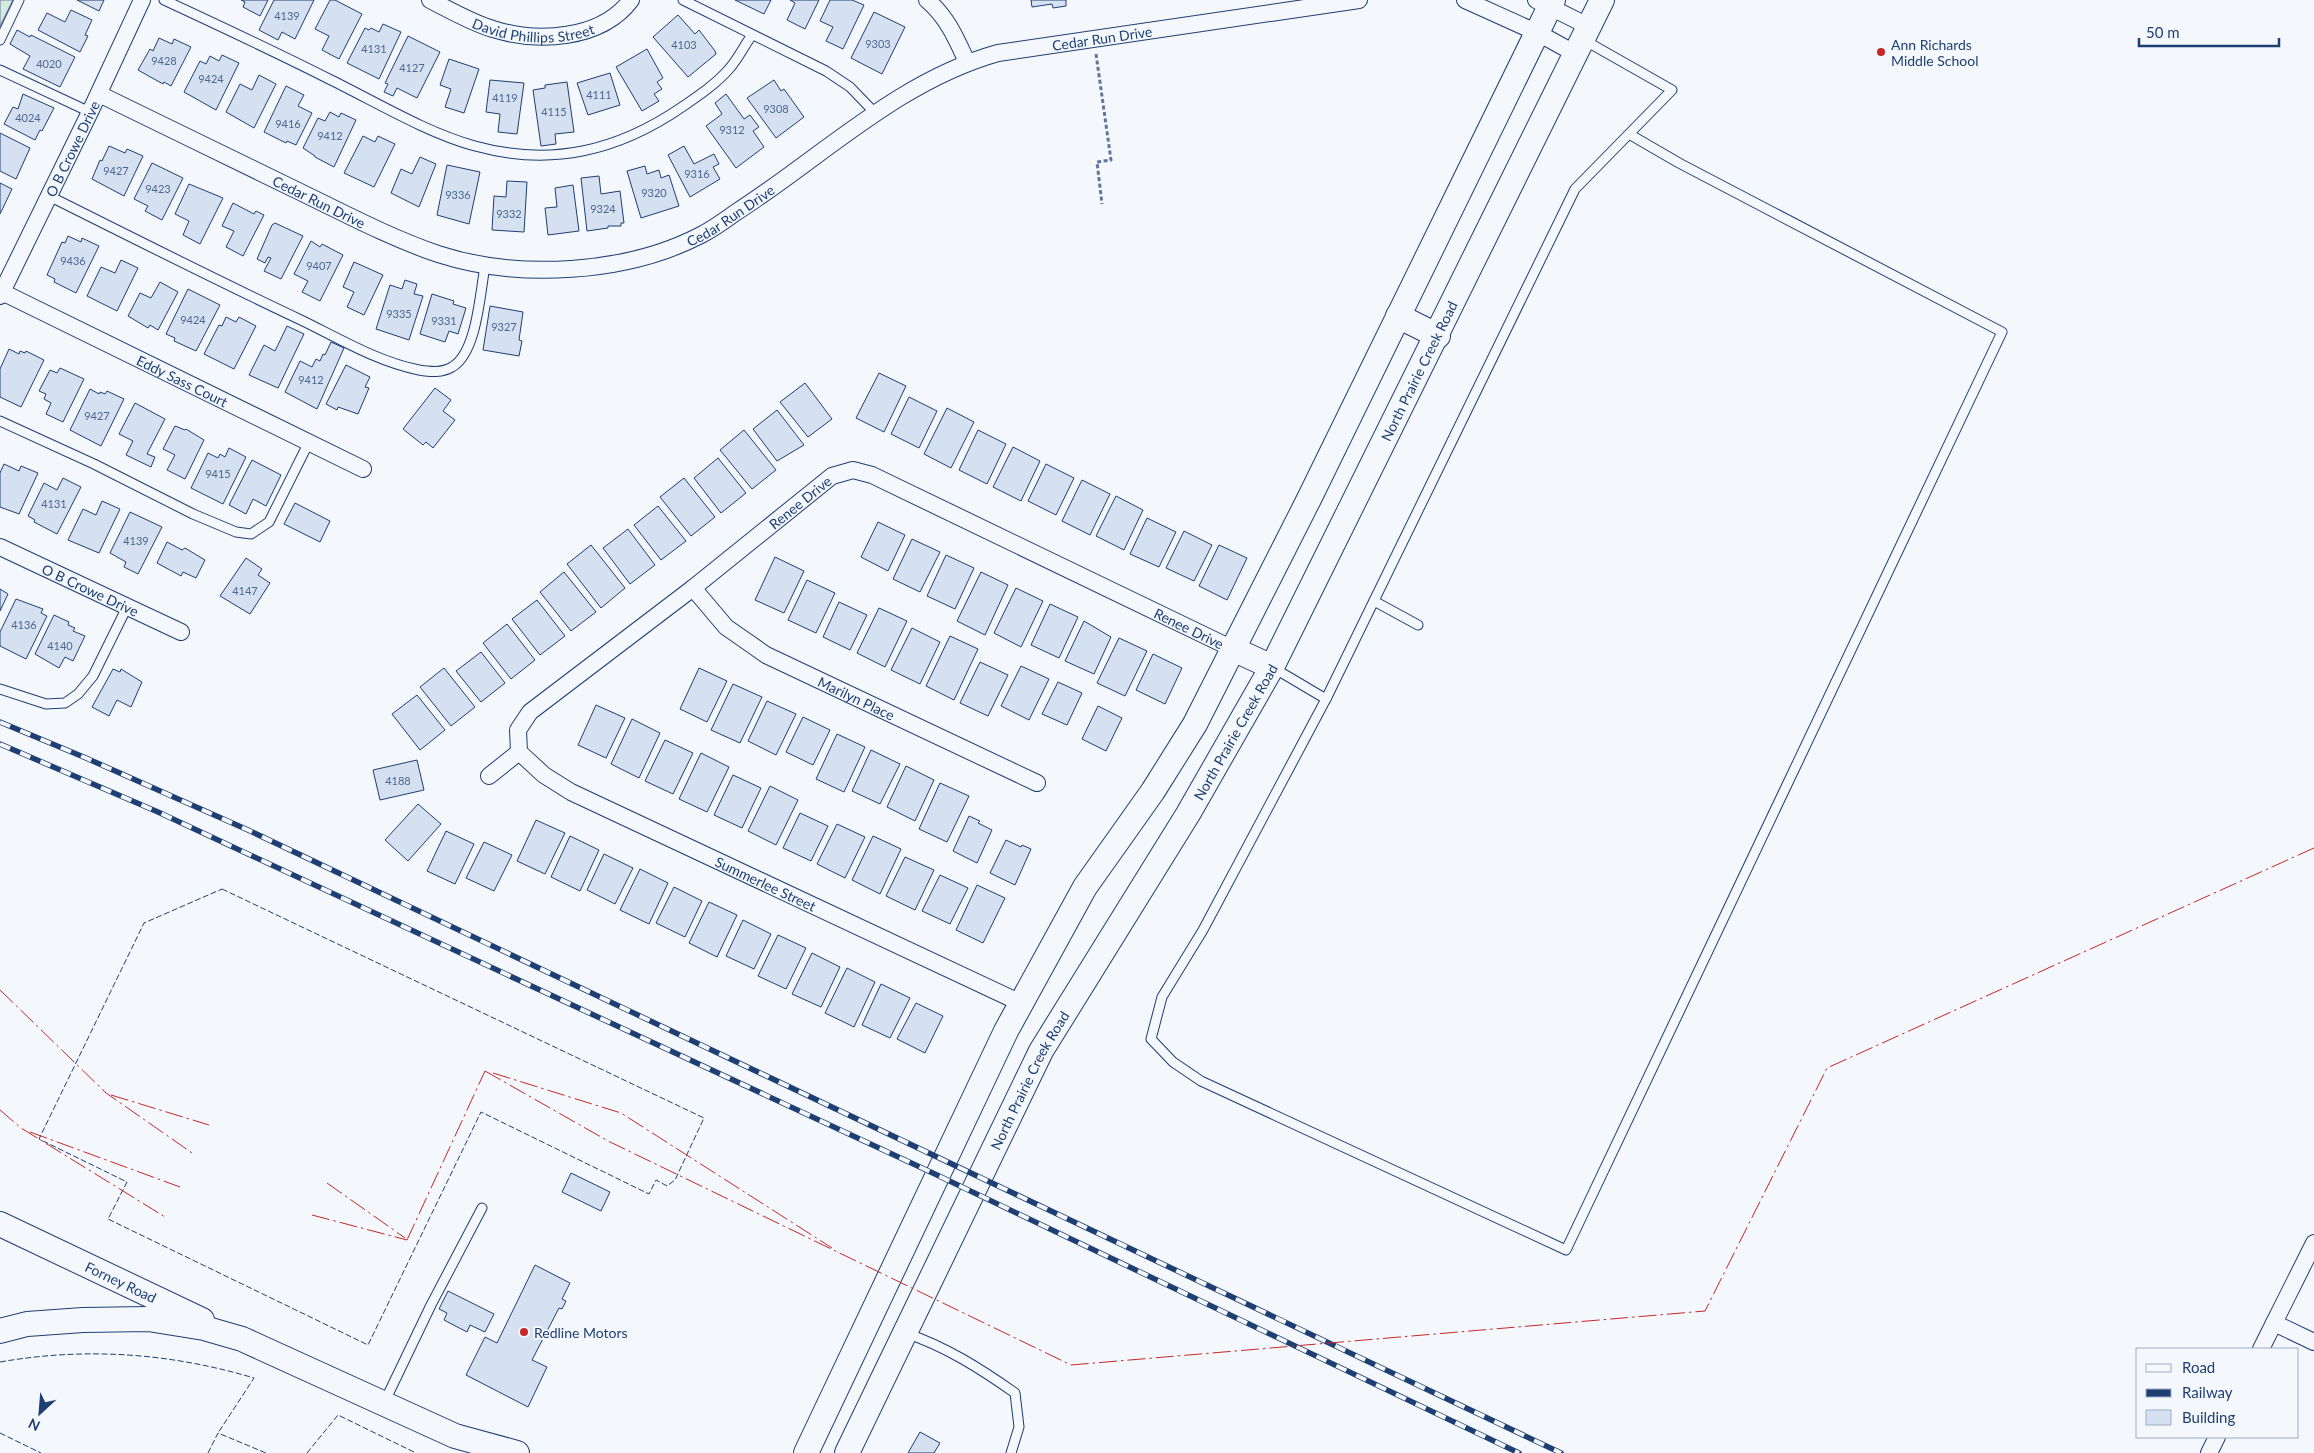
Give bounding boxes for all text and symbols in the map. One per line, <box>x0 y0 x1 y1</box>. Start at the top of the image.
house number: 4139 <box>274 9 300 22</box>
street label: David Phillips Street <box>470 14 596 45</box>
scale bar <box>2139 15 2279 47</box>
street label: Cedar Run Drive <box>1051 22 1153 53</box>
text: 50 m <box>2146 23 2180 41</box>
place label: Ann Richards Middle School <box>1891 36 1978 69</box>
house number: 9303 <box>865 37 891 50</box>
house number: 4103 <box>671 38 697 51</box>
house number: 4131 <box>361 42 387 55</box>
marker: Ann Richards Middle School <box>1875 46 1887 58</box>
house number: 9428 <box>151 54 177 67</box>
house number: 4020 <box>36 57 62 70</box>
house number: 4127 <box>399 61 425 74</box>
house number: 9424 <box>198 72 224 85</box>
house number: 4111 <box>586 88 612 101</box>
house number: 4119 <box>492 91 518 104</box>
street label: O B Crowe Drive <box>41 98 103 199</box>
house number: 9308 <box>763 102 789 115</box>
house number: 4115 <box>541 105 567 118</box>
house number: 4024 <box>15 111 41 124</box>
house number: 9416 <box>275 117 301 130</box>
house number: 9312 <box>719 123 745 136</box>
house number: 9412 <box>317 129 343 142</box>
house number: 9427 <box>103 164 129 177</box>
house number: 9316 <box>684 167 710 180</box>
street label: Cedar Run Drive <box>270 172 368 231</box>
street label: Cedar Run Drive <box>684 181 777 249</box>
house number: 9423 <box>145 182 171 195</box>
house number: 9320 <box>641 186 667 199</box>
house number: 9336 <box>445 188 471 201</box>
house number: 9324 <box>590 202 616 215</box>
house number: 9332 <box>496 207 522 220</box>
house number: 9436 <box>60 254 86 267</box>
house number: 9407 <box>306 259 332 272</box>
street label: North Prairie Creek Road <box>1377 298 1460 444</box>
house number: 9335 <box>386 307 412 320</box>
house number: 9424 <box>180 313 206 326</box>
house number: 9331 <box>431 314 457 327</box>
house number: 9327 <box>491 320 517 333</box>
street label: Eddy Sass Court <box>134 351 231 410</box>
house number: 9412 <box>298 373 324 386</box>
house number: 9427 <box>84 409 110 422</box>
house number: 9415 <box>205 467 231 480</box>
street label: Renee Drive <box>765 472 834 532</box>
house number: 4131 <box>41 497 67 510</box>
house number: 4139 <box>123 534 149 547</box>
street label: O B Crowe Drive <box>39 560 142 619</box>
house number: 4147 <box>232 584 258 597</box>
street label: Renee Drive <box>1152 604 1227 652</box>
house number: 4136 <box>11 618 37 631</box>
house number: 4140 <box>47 639 73 652</box>
street label: North Prairie Creek Road <box>1189 661 1281 803</box>
street label: Marilyn Place <box>815 672 898 723</box>
house number: 4188 <box>385 774 411 787</box>
street label: Summerlee Street <box>713 852 819 914</box>
street label: North Prairie Creek Road <box>986 1008 1072 1152</box>
street label: Forney Road <box>83 1257 159 1306</box>
place label: Redline Motors <box>534 1324 628 1341</box>
marker: Redline Motors <box>518 1326 530 1338</box>
legend <box>2136 1348 2299 1438</box>
text: Road <box>2182 1358 2215 1376</box>
text: Railway <box>2182 1383 2233 1401</box>
north arrow <box>15 1388 65 1438</box>
text: Building <box>2182 1408 2235 1426</box>
text: N <box>26 1415 43 1435</box>

